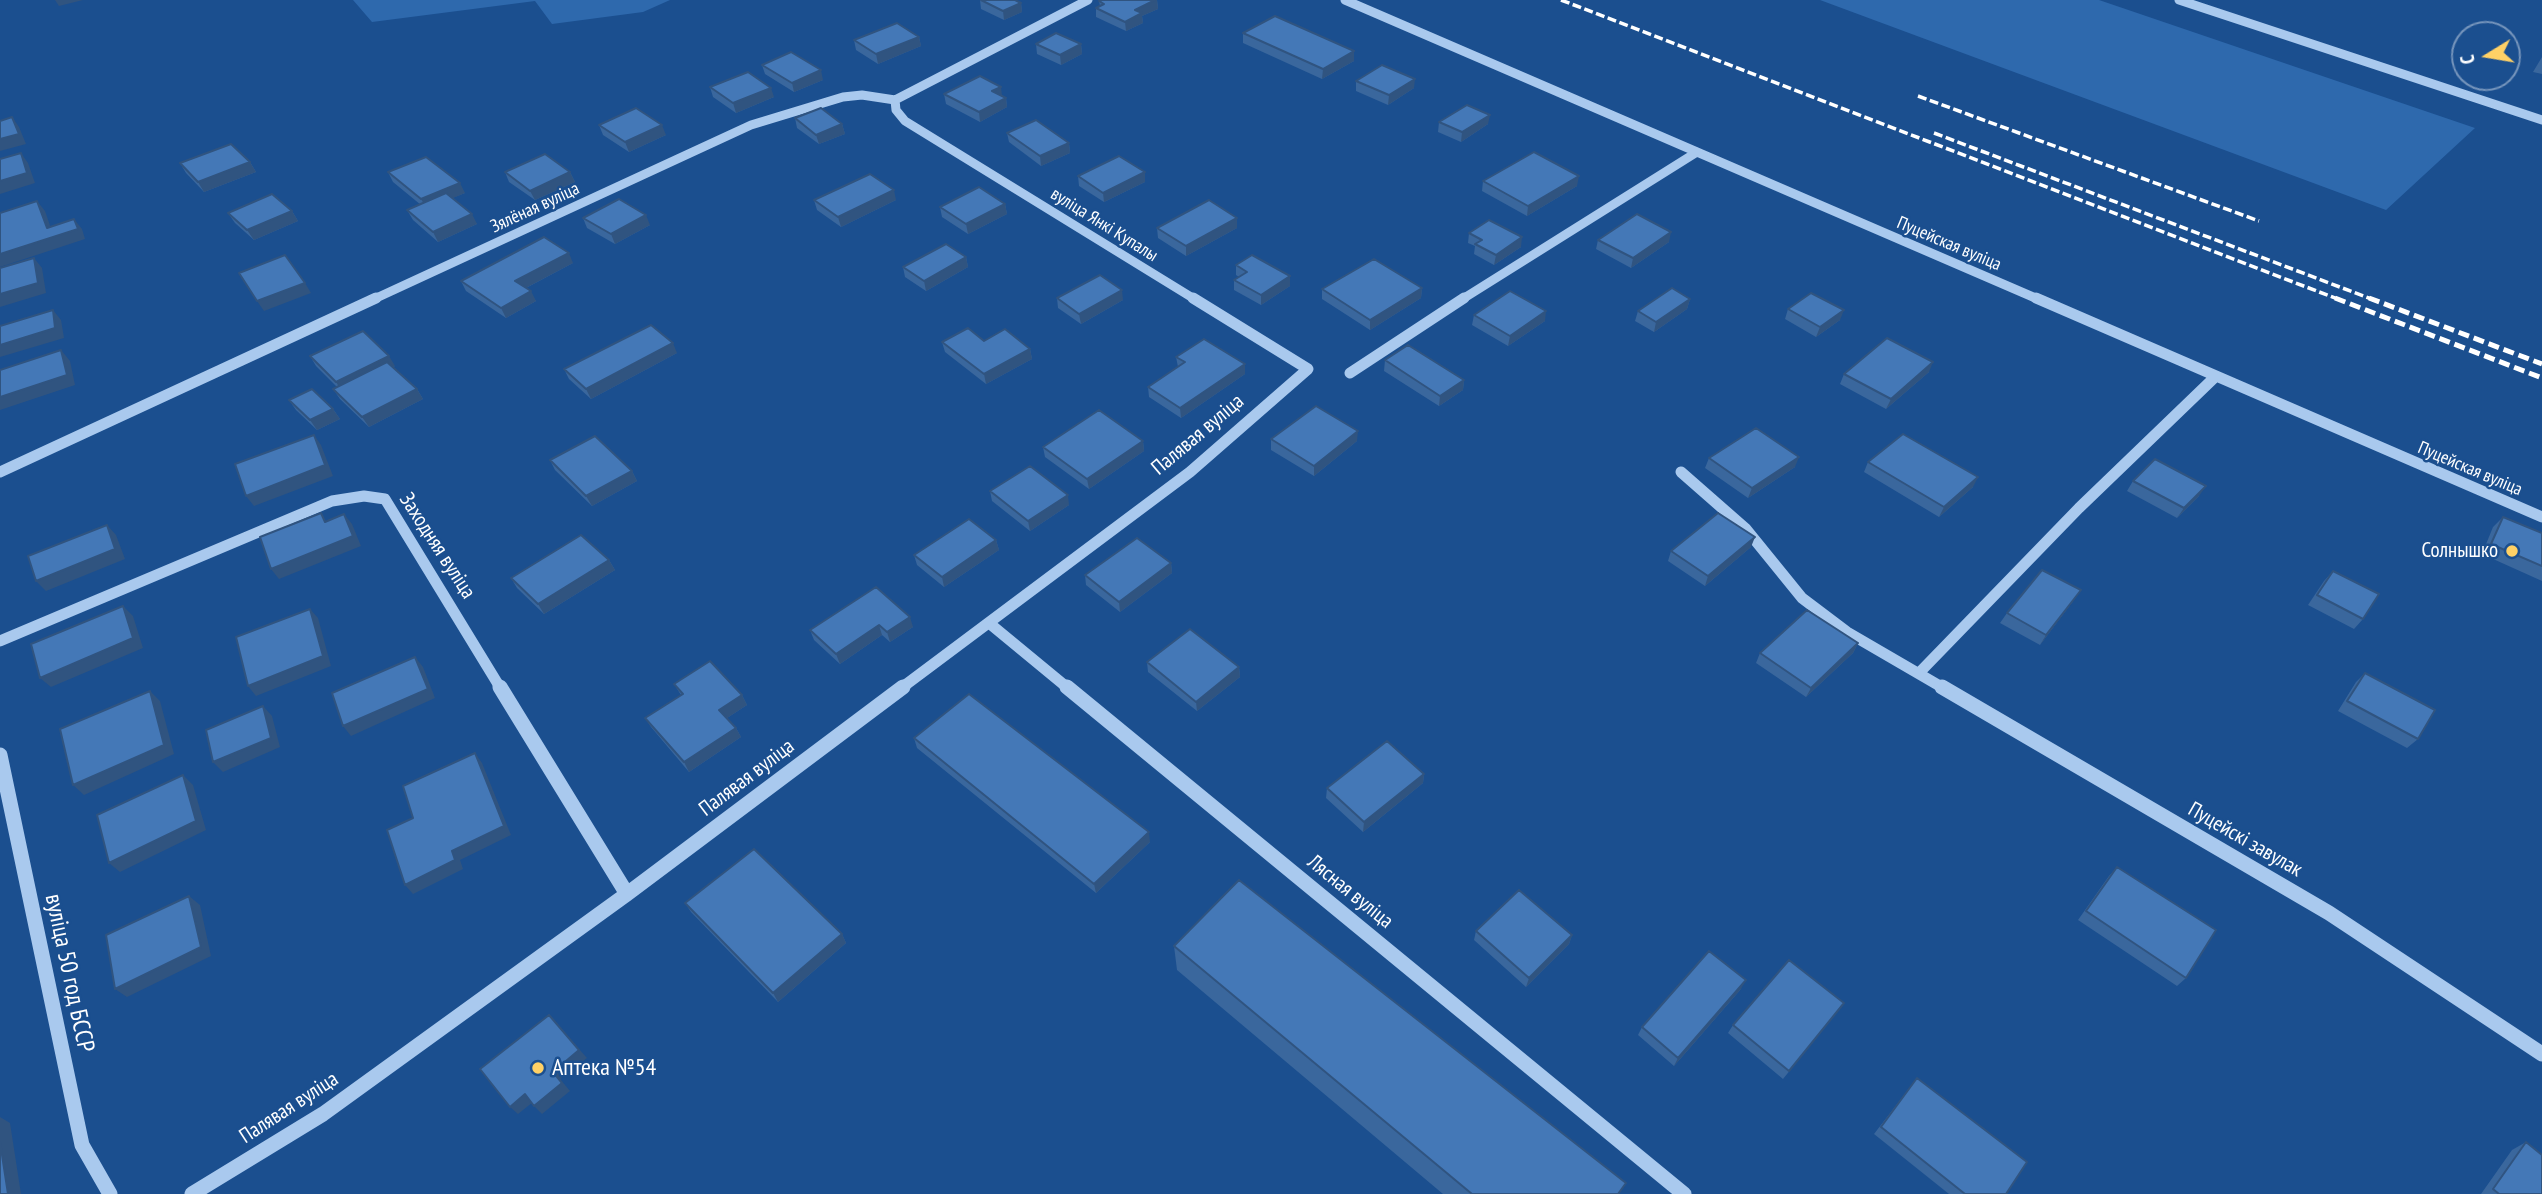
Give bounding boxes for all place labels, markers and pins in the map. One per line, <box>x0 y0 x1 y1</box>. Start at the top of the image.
place label: Солнышко <box>2421 538 2498 564</box>
marker: Солнышко <box>2504 543 2520 559</box>
place label: Аптека №54 <box>552 1054 656 1082</box>
marker: Аптека №54 <box>530 1060 546 1076</box>

